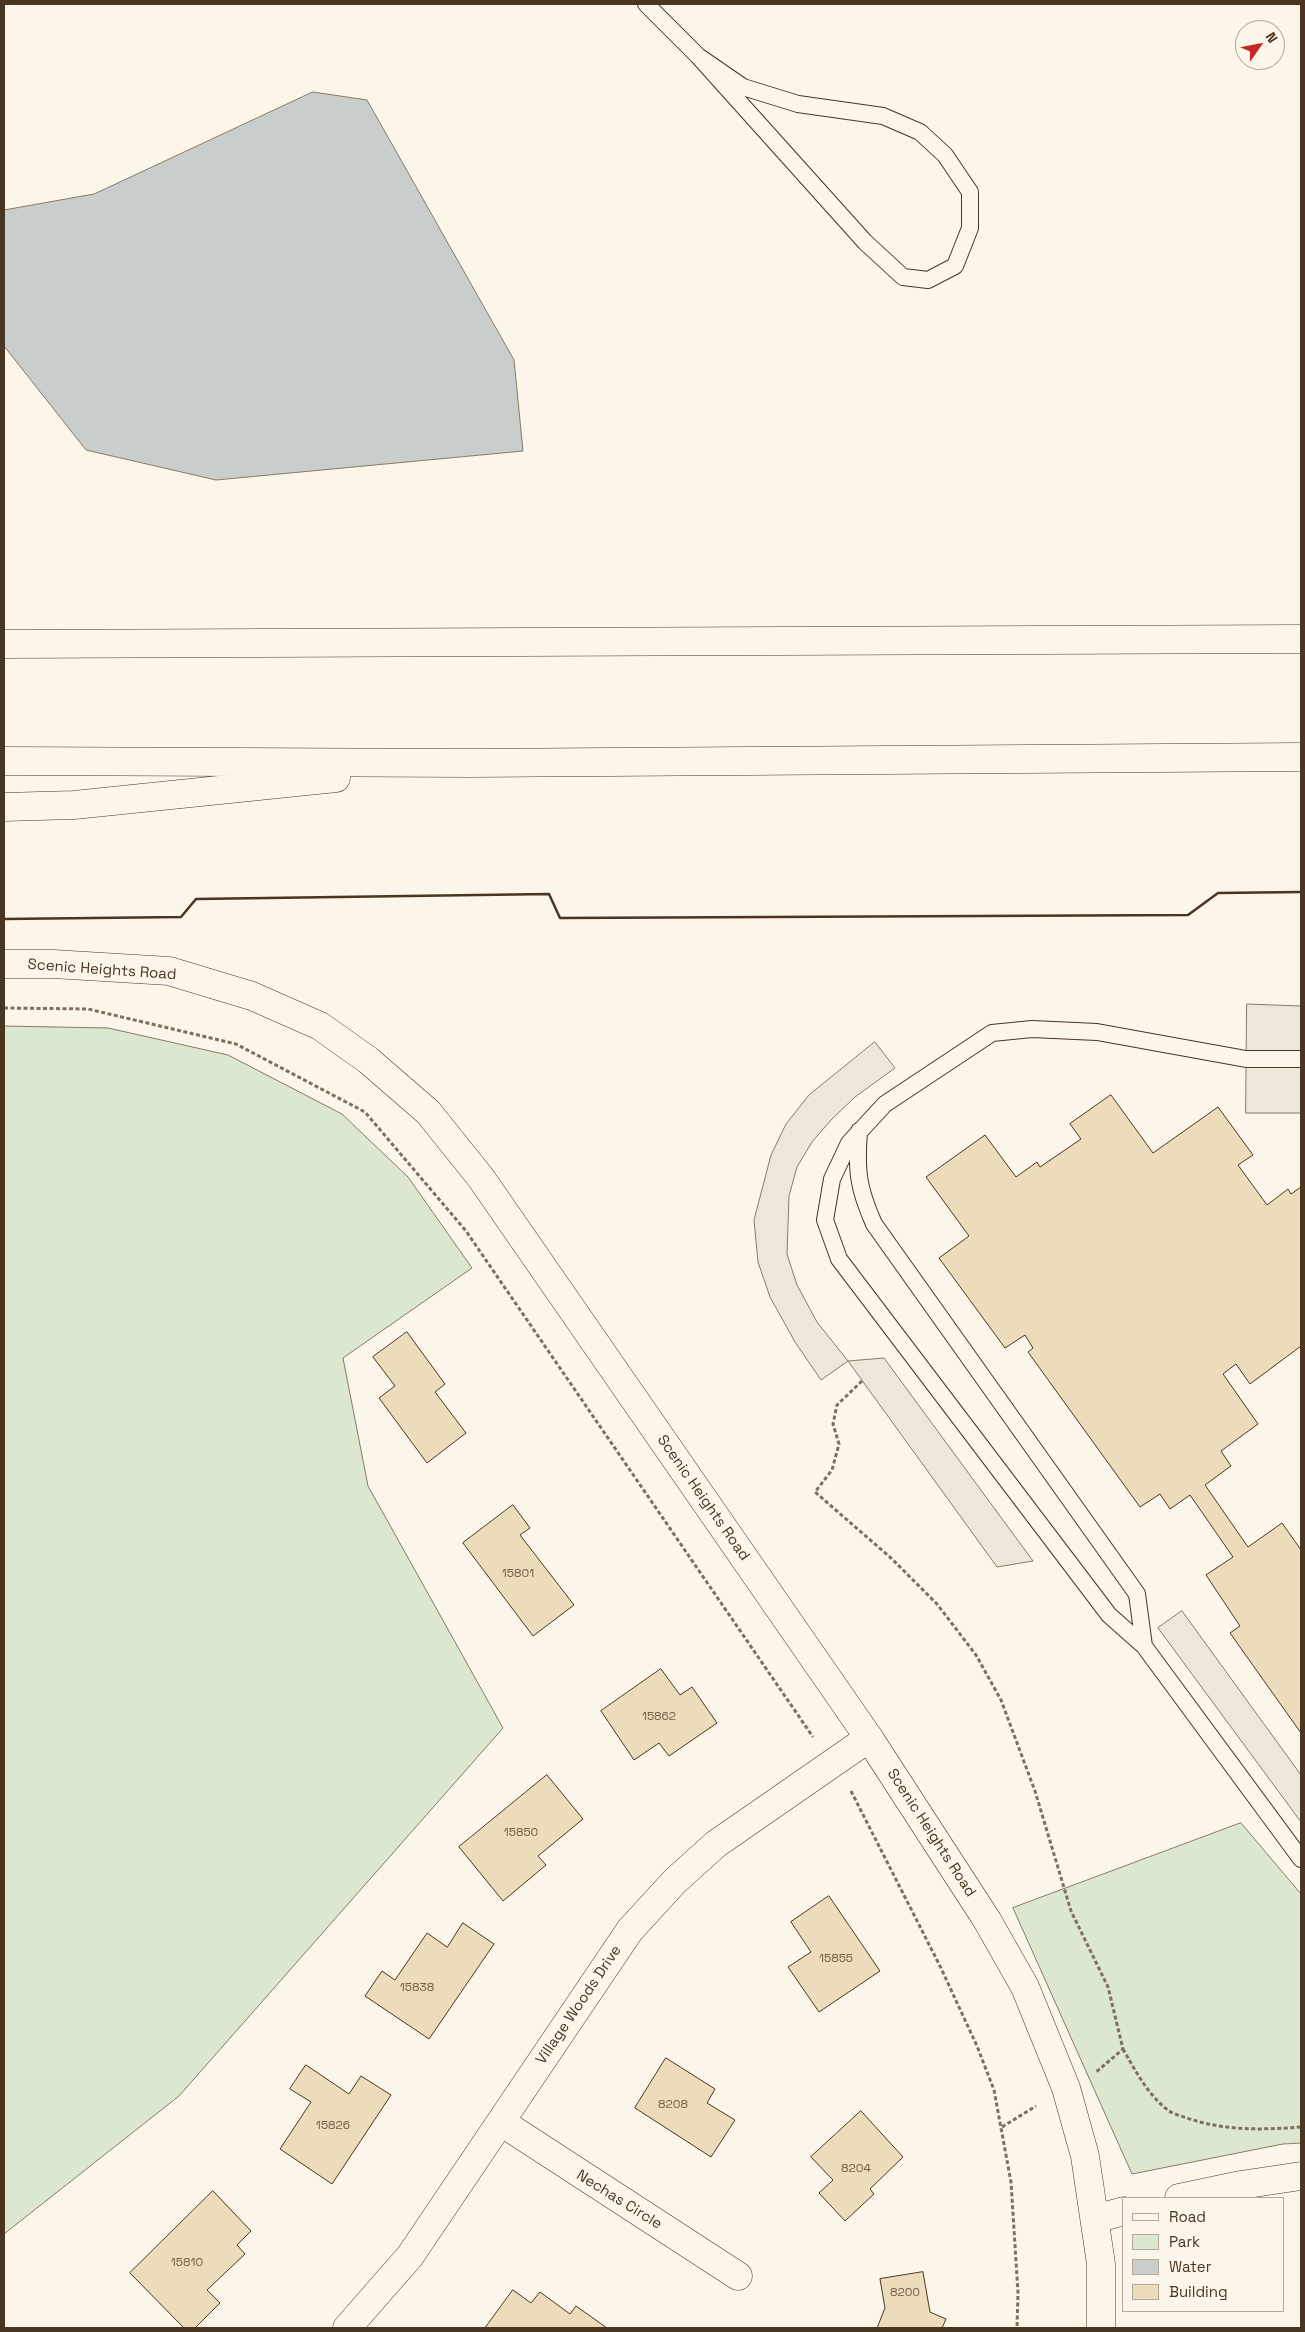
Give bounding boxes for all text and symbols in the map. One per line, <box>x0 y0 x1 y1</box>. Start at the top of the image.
north arrow <box>1235 20 1285 70</box>
text: N <box>1262 29 1282 46</box>
street label: Scenic Heights Road <box>27 956 177 984</box>
street label: Scenic Heights Road <box>653 1432 753 1564</box>
house number: 15801 <box>502 1567 534 1581</box>
house number: 15862 <box>642 1710 676 1724</box>
street label: Scenic Heights Road <box>883 1766 979 1900</box>
house number: 15850 <box>504 1826 538 1840</box>
street label: Village Woods Drive <box>532 1942 626 2068</box>
house number: 15855 <box>819 1952 853 1966</box>
house number: 15838 <box>400 1981 434 1995</box>
house number: 8208 <box>658 2098 688 2112</box>
house number: 15826 <box>316 2119 350 2133</box>
house number: 8204 <box>841 2162 871 2176</box>
street label: Nechas Circle <box>573 2167 665 2233</box>
legend <box>1122 2197 1285 2312</box>
text: Road <box>1169 2207 1206 2226</box>
text: Park <box>1169 2232 1200 2251</box>
house number: 15810 <box>171 2256 203 2270</box>
text: Water <box>1169 2257 1211 2276</box>
text: Building <box>1169 2282 1228 2301</box>
house number: 8200 <box>890 2286 920 2300</box>

